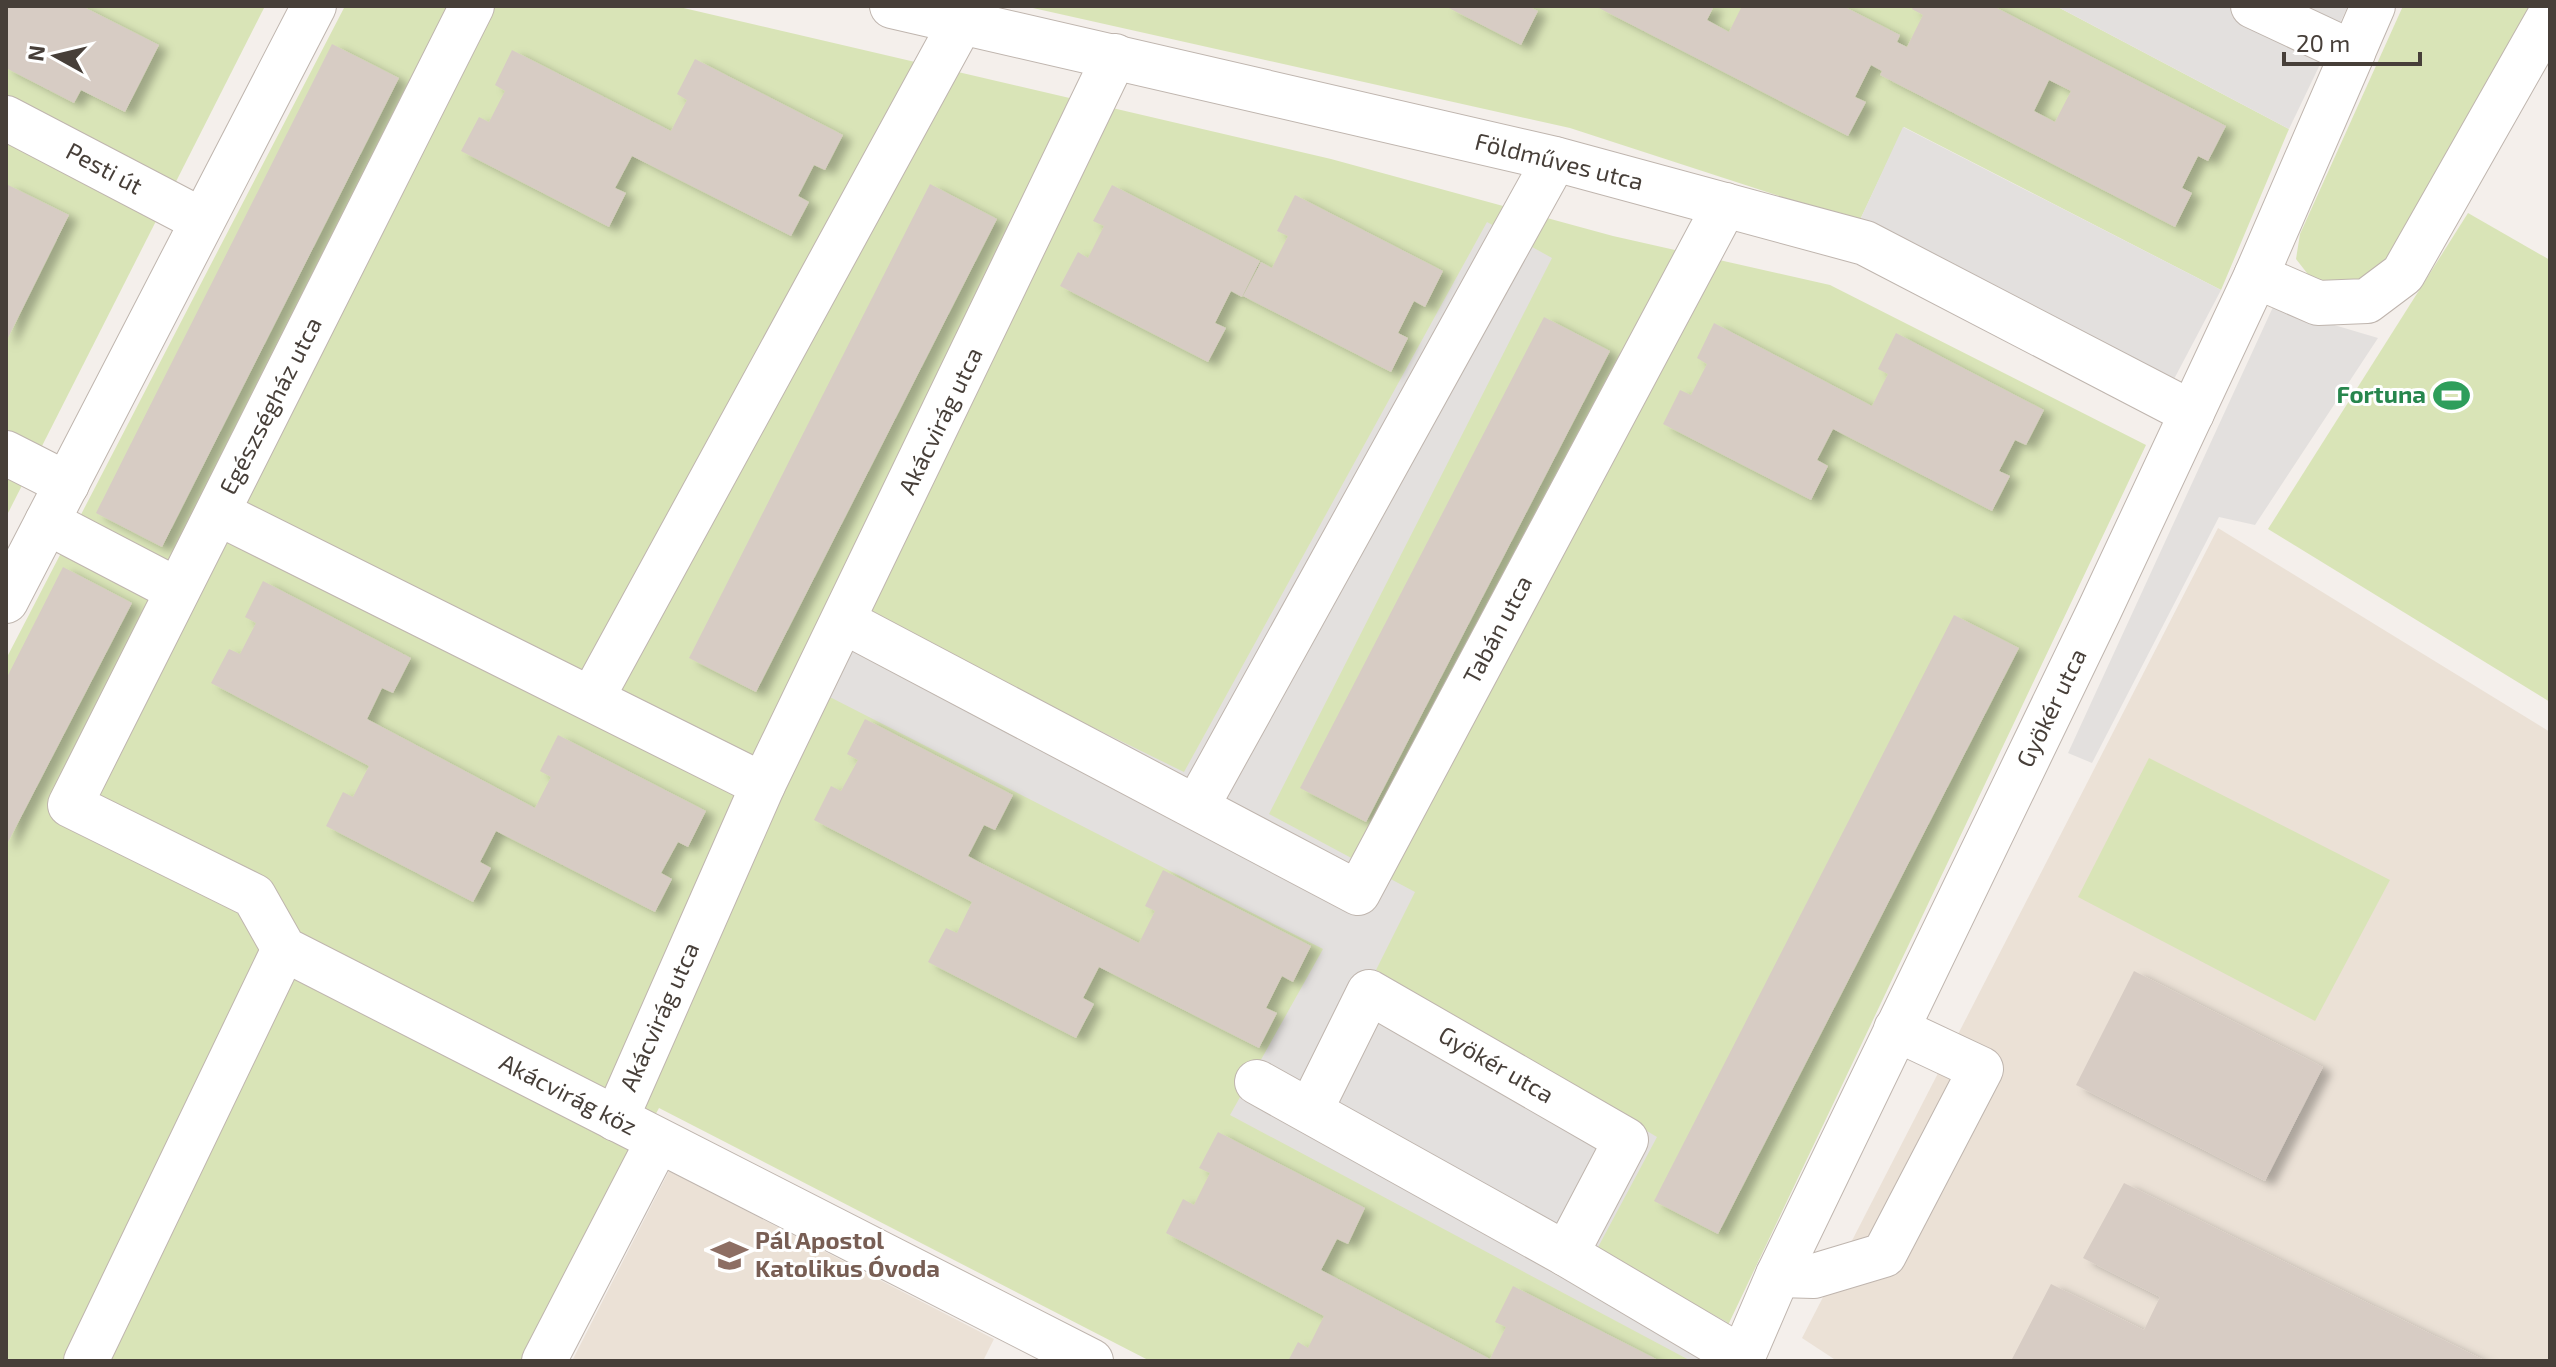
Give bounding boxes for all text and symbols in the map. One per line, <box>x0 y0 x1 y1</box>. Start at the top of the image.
north arrow <box>16 16 96 96</box>
scale bar <box>2284 16 2420 66</box>
text: 20 m <box>2296 28 2350 57</box>
text: N <box>21 43 49 63</box>
street label: Földműves utca <box>1472 126 1647 195</box>
street label: Pesti út <box>62 136 148 200</box>
street label: Egészségház utca <box>212 312 327 499</box>
street label: Akácvirág utca <box>892 342 988 499</box>
sports icon: Fortuna <box>2433 376 2471 414</box>
place label: Fortuna <box>2336 379 2426 408</box>
street label: Tabán utca <box>1456 570 1537 689</box>
street label: Gyökér utca <box>2010 643 2092 771</box>
street label: Akácvirág utca <box>613 937 704 1095</box>
street label: Gyökér utca <box>1434 1019 1560 1108</box>
street label: Akácvirág köz <box>495 1047 642 1141</box>
place label: Pál Apostol Katolikus Óvoda <box>755 1225 940 1282</box>
school or university icon: Pál Apostol Katolikus Óvoda <box>710 1236 748 1274</box>

